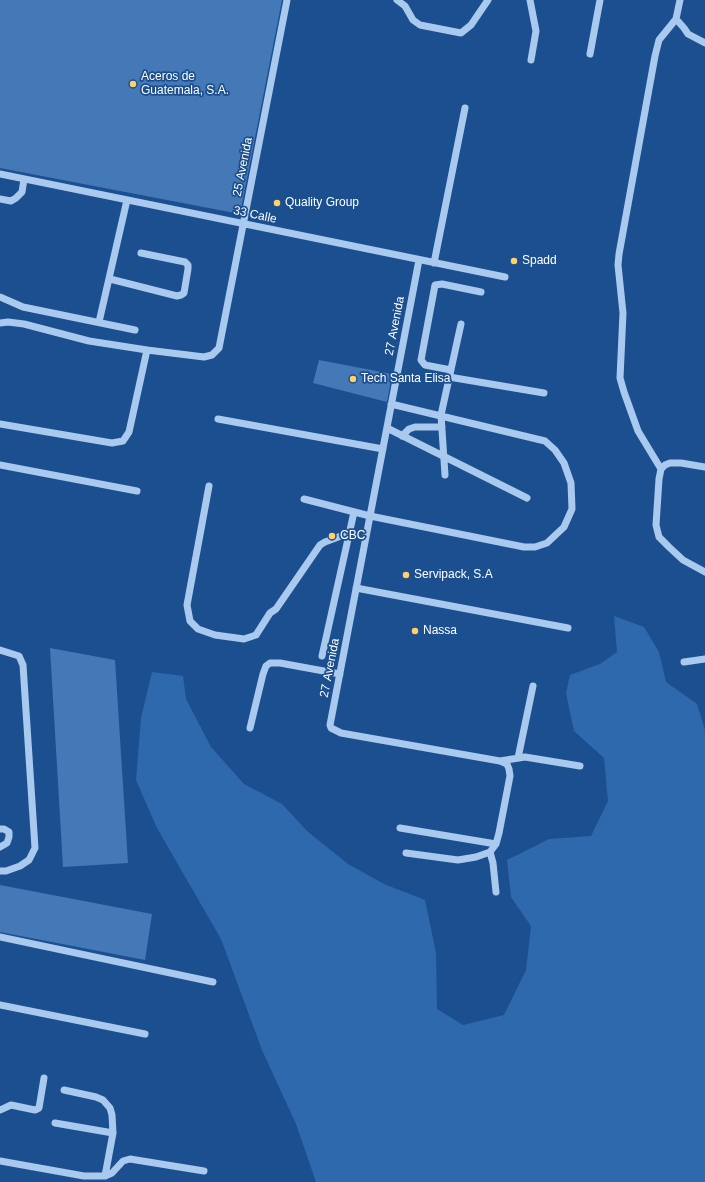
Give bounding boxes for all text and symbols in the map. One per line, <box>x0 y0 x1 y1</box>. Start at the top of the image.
place label: Aceros de Guatemala, S.A. <box>141 70 229 98</box>
marker: Aceros de Guatemala, S.A. <box>128 79 138 89</box>
street label: 25 Avenida <box>230 136 256 198</box>
place label: Quality Group <box>285 196 359 210</box>
marker: Quality Group <box>272 198 282 208</box>
street label: 33 Calle <box>232 203 278 227</box>
place label: Spadd <box>522 254 557 268</box>
marker: Spadd <box>509 256 519 266</box>
street label: 27 Avenida <box>382 295 408 357</box>
place label: Tech Santa Elisa <box>361 372 450 386</box>
marker: Tech Santa Elisa <box>348 374 358 384</box>
place label: CBC <box>340 529 365 543</box>
marker: CBC <box>327 531 337 541</box>
place label: Servipack, S.A <box>414 568 493 582</box>
marker: Servipack, S.A <box>401 570 411 580</box>
place label: Nassa <box>423 624 457 638</box>
marker: Nassa <box>410 626 420 636</box>
street label: 27 Avenida <box>317 637 343 699</box>

